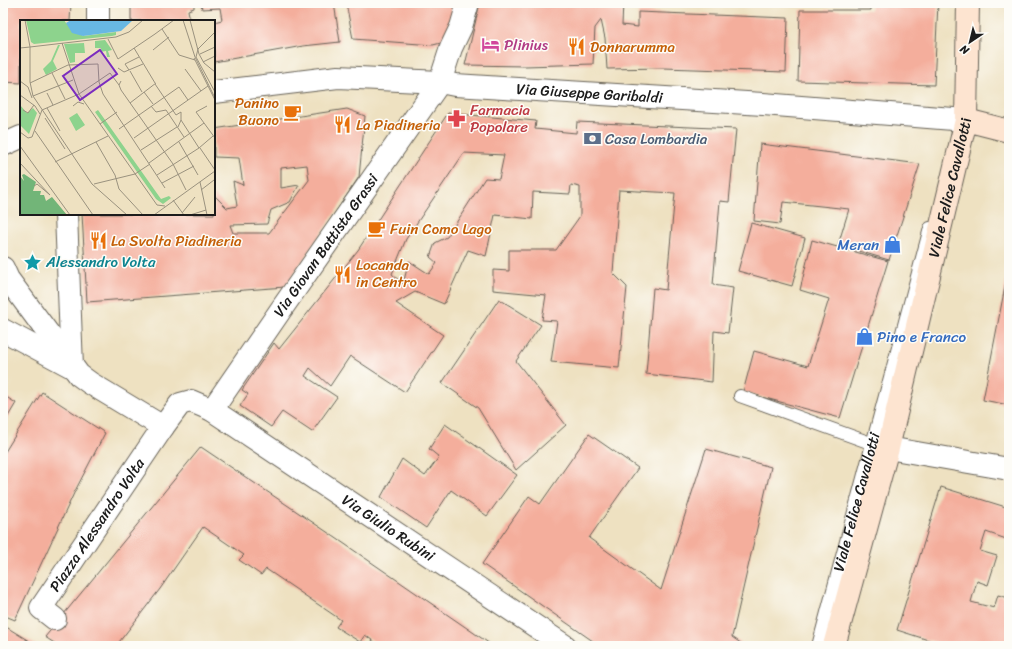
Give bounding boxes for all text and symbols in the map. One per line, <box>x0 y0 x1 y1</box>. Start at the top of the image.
inset map <box>20 20 215 215</box>
north arrow <box>950 22 990 62</box>
place label: Plinius <box>504 32 549 58</box>
place label: Donnarumma <box>590 34 676 60</box>
hotel icon: Plinius <box>481 35 501 55</box>
restaurant icon: Donnarumma <box>567 37 587 57</box>
text: N <box>956 40 974 60</box>
street label: Via Giuseppe Garibaldi <box>515 76 664 111</box>
place label: Panino Buono <box>235 90 280 133</box>
place label: Farmacia Popolare <box>470 97 531 140</box>
cafe icon: Panino Buono <box>282 102 302 122</box>
pharmacy icon: Farmacia Popolare <box>447 109 467 129</box>
place label: La Piadineria <box>356 112 441 138</box>
restaurant icon: La Piadineria <box>333 115 353 135</box>
street label: Viale Felice Cavallotti <box>921 117 979 260</box>
place label: Casa Lombardia <box>605 126 708 152</box>
bank icon: Casa Lombardia <box>582 129 602 149</box>
street label: Via Giovan Battista Grassi <box>266 168 386 323</box>
place label: Fuin Como Lago <box>390 216 492 242</box>
cafe icon: Fuin Como Lago <box>367 219 387 239</box>
place label: La Svolta Piadineria <box>111 228 242 254</box>
restaurant icon: La Svolta Piadineria <box>88 231 108 251</box>
place label: Meran <box>837 232 879 258</box>
shop icon: Meran <box>882 235 902 255</box>
place label: Alessandro Volta <box>45 249 156 275</box>
place icon: Alessandro Volta <box>23 252 43 272</box>
place label: Locanda in Centro <box>356 252 417 295</box>
restaurant icon: Locanda in Centro <box>333 264 353 284</box>
place label: Pino e Franco <box>877 324 966 350</box>
shop icon: Pino e Franco <box>854 327 874 347</box>
street label: Viale Felice Cavallotti <box>826 429 888 574</box>
street label: Piazza Alessandro Volta <box>42 452 152 597</box>
street label: Via Giulio Rubini <box>336 487 441 569</box>

